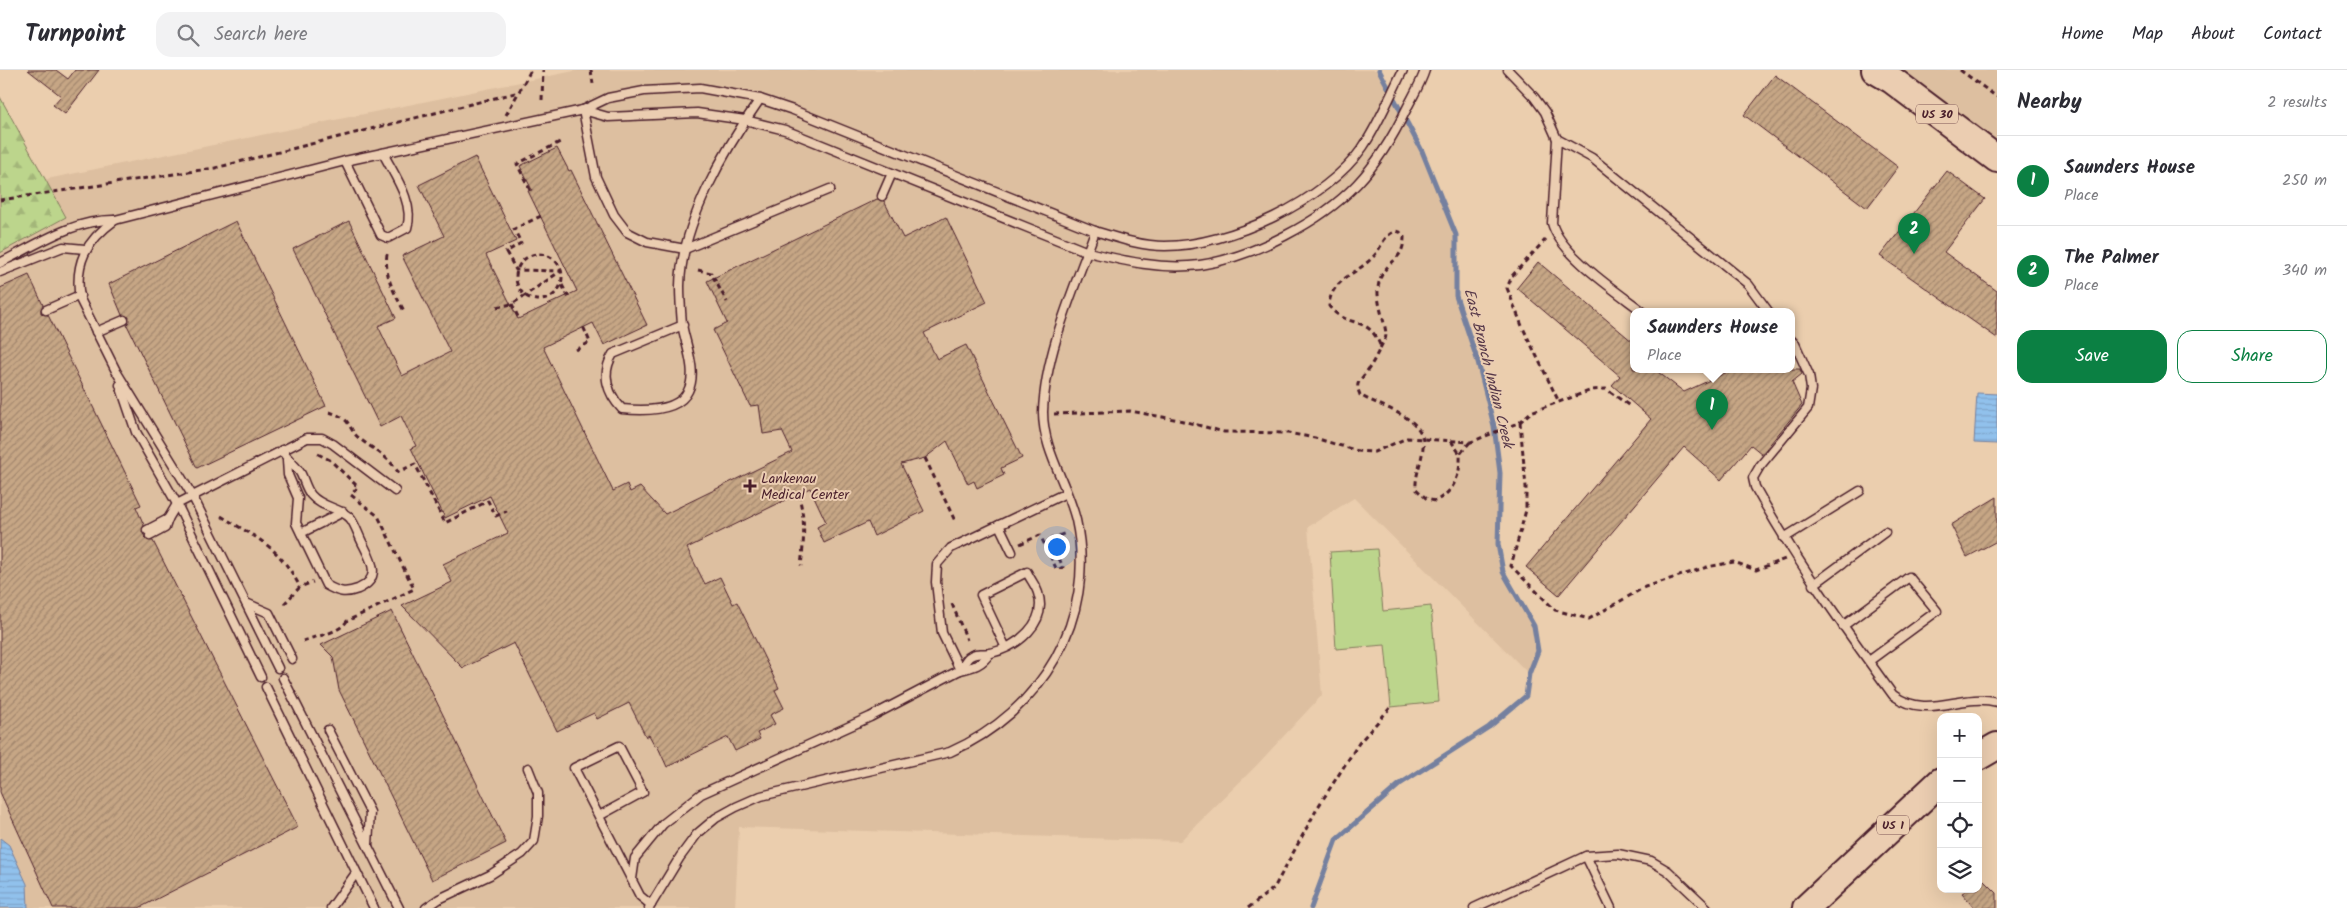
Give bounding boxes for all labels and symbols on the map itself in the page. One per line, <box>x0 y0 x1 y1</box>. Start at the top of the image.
road number: US 30 <box>1916 104 1958 124</box>
pin: 2 <box>1898 213 1930 254</box>
water label: East Branch Indian Creek <box>1457 286 1520 452</box>
pin: 1 <box>1696 389 1728 430</box>
place label: Lankenau Medical Center <box>761 468 850 506</box>
marker: Lankenau Medical Center <box>743 479 757 493</box>
your location <box>1044 534 1070 560</box>
road number: US 1 <box>1877 816 1909 834</box>

